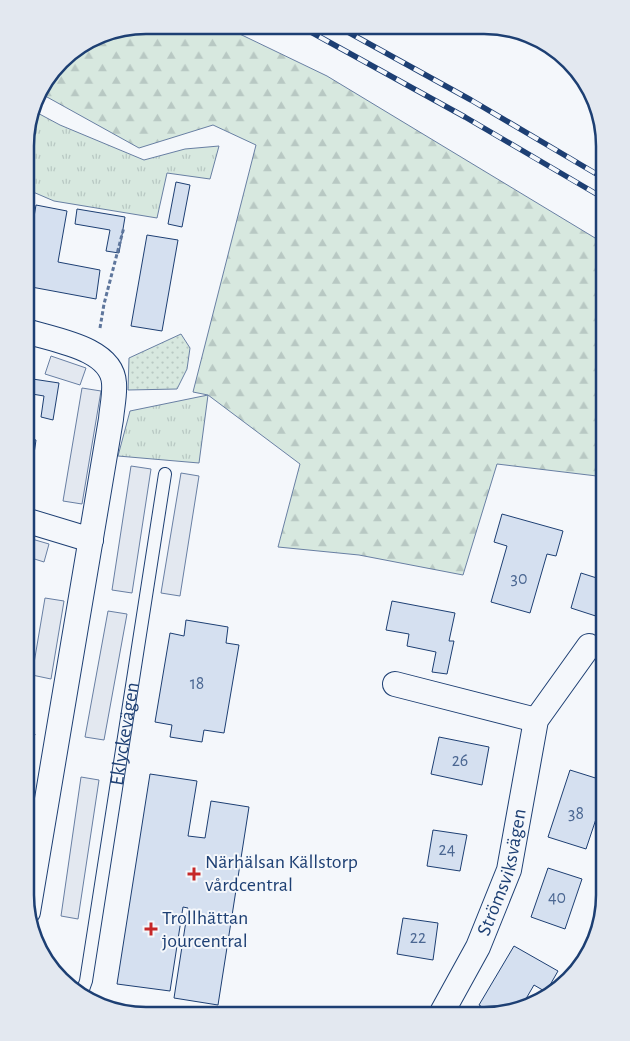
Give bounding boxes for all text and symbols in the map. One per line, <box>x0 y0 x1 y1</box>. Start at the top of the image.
house number: 30 <box>511 570 527 588</box>
house number: 18 <box>190 675 204 693</box>
street label: Eklyckevägen <box>107 681 142 787</box>
house number: 26 <box>452 752 468 770</box>
house number: 38 <box>568 805 584 823</box>
street label: Strömsviksvägen <box>474 807 530 938</box>
house number: 24 <box>439 841 456 859</box>
place label: Närhälsan Källstorp vårdcentral <box>205 852 358 895</box>
marker: Närhälsan Källstorp vårdcentral <box>187 867 201 881</box>
house number: 40 <box>548 889 566 907</box>
place label: Trollhättan jourcentral <box>162 908 248 951</box>
marker: Trollhättan jourcentral <box>144 922 158 936</box>
house number: 22 <box>410 929 426 947</box>

